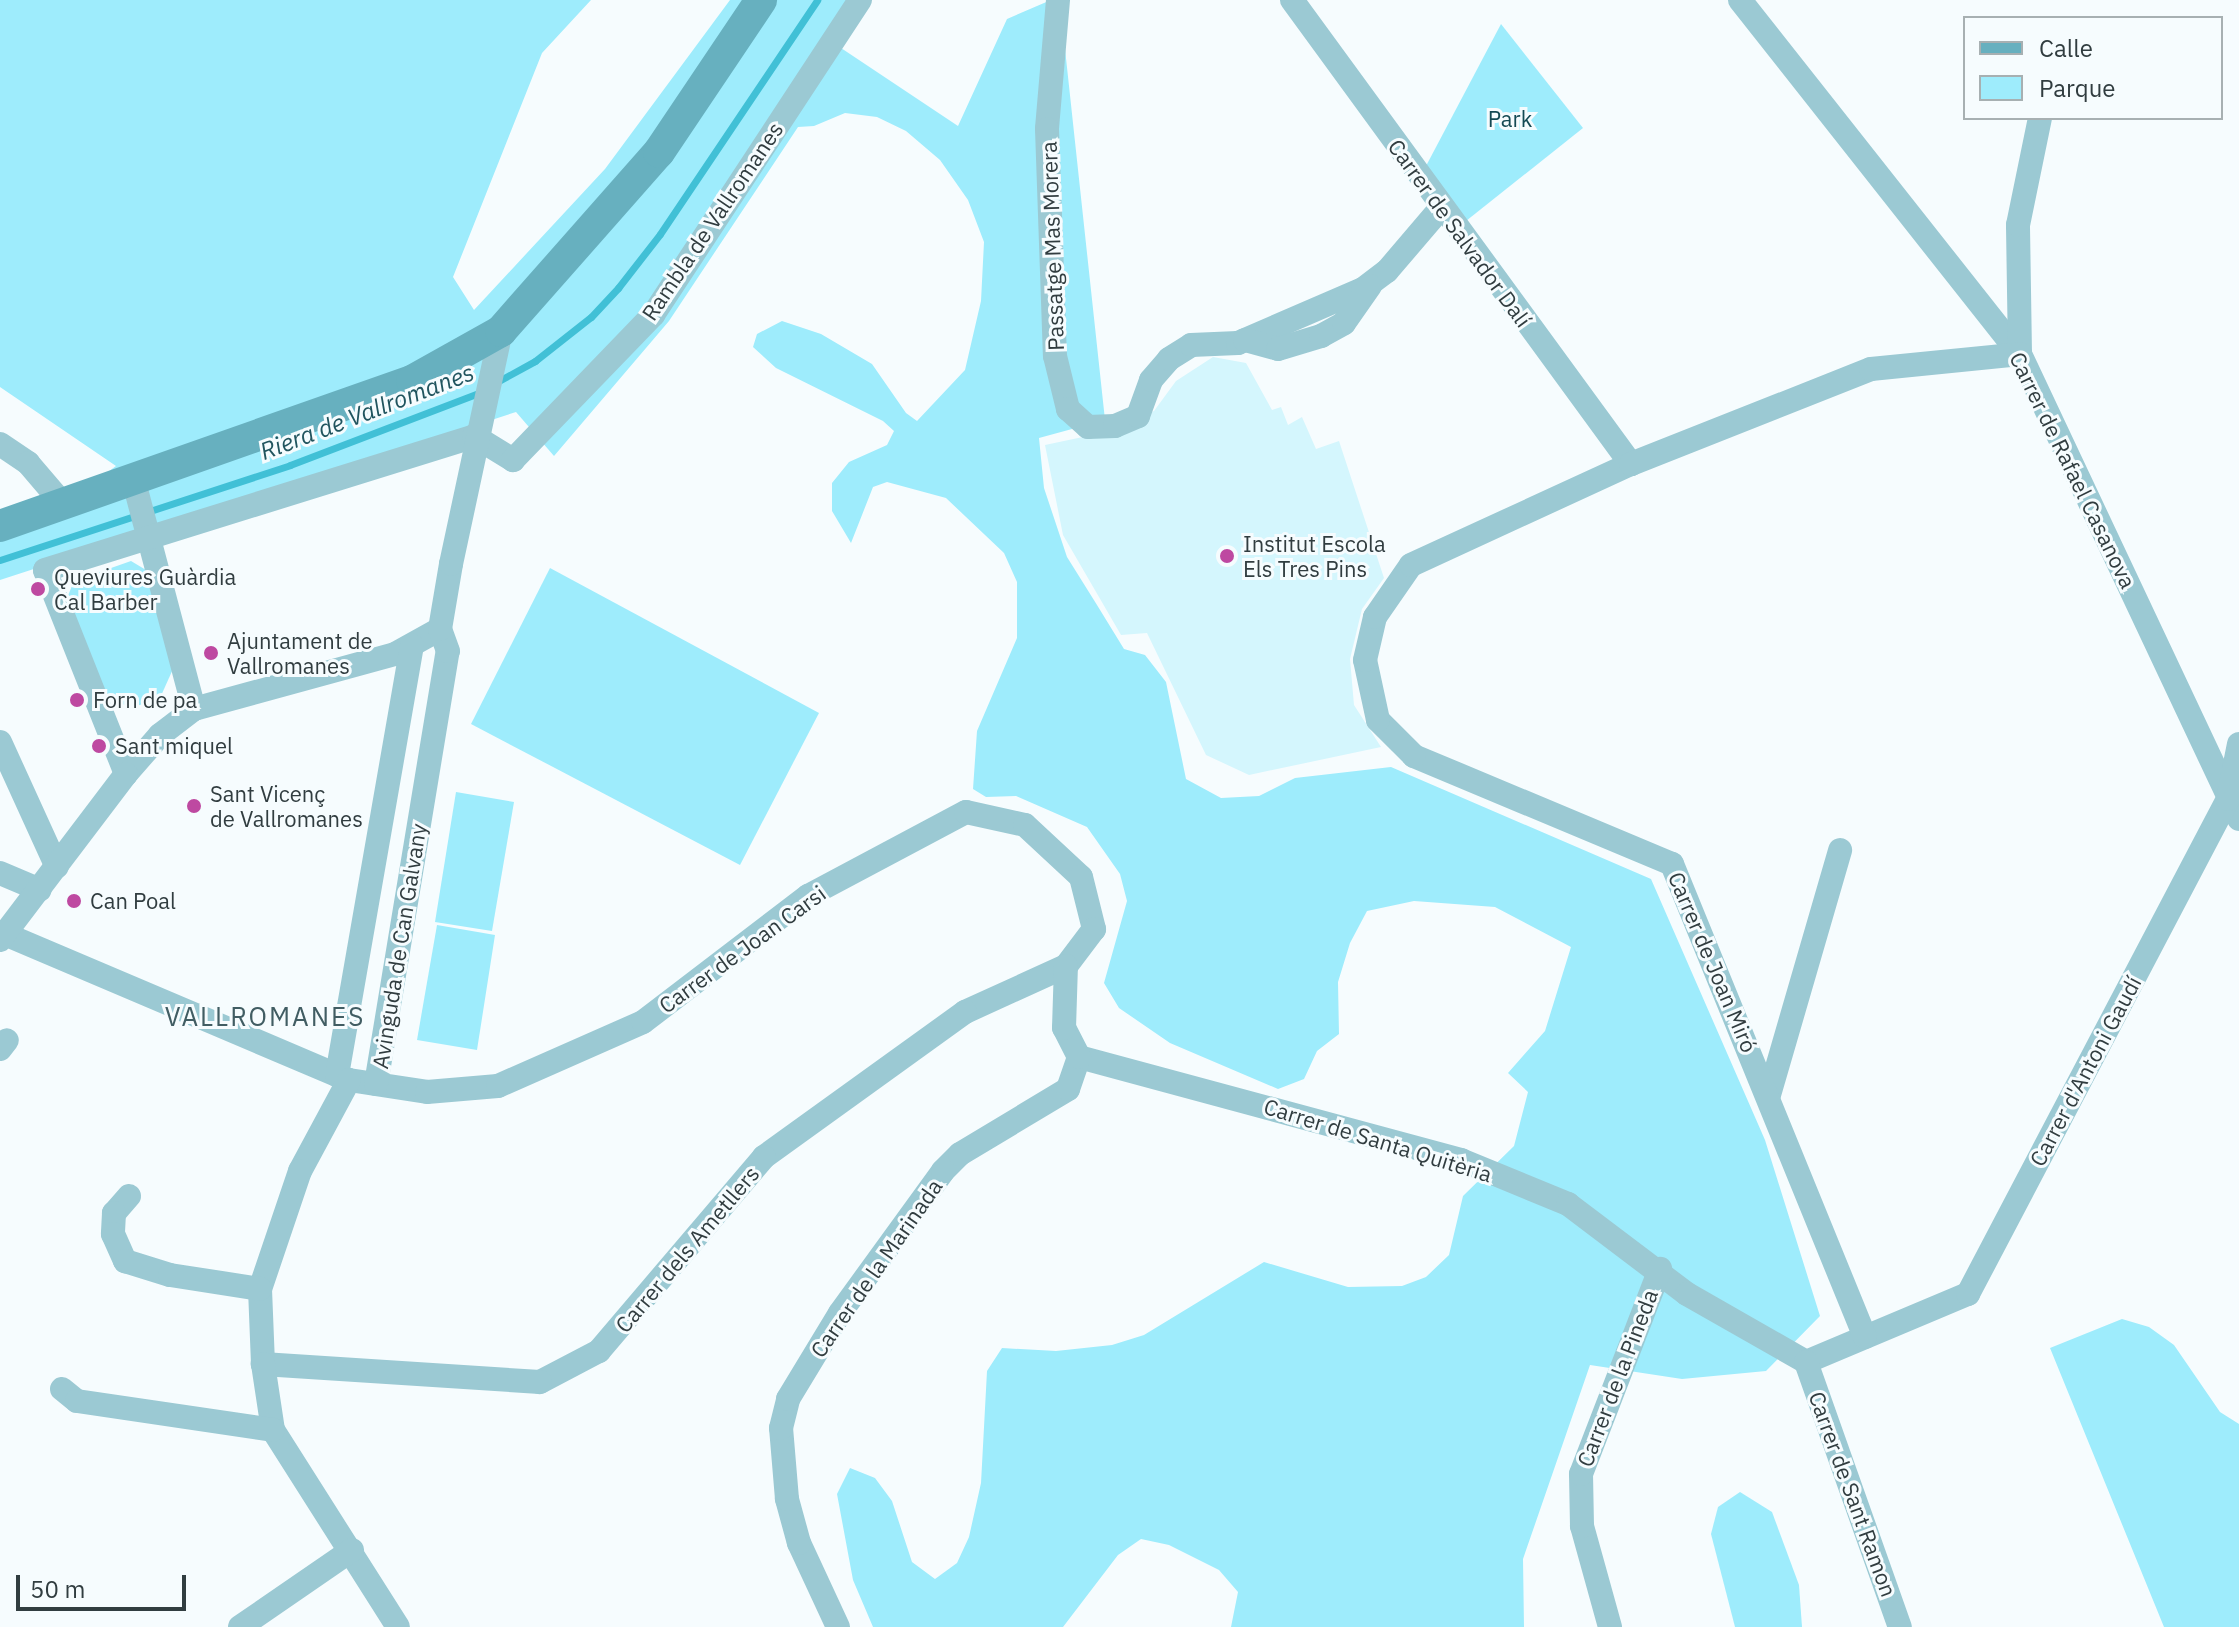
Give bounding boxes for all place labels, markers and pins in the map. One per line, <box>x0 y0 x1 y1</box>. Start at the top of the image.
place label: Institut Escola Els Tres Pins <box>1243 530 1386 582</box>
marker: Institut Escola Els Tres Pins <box>1218 547 1236 565</box>
place label: Queviures Guàrdia Cal Barber <box>54 563 236 614</box>
marker: Queviures Guàrdia Cal Barber <box>29 580 47 598</box>
place label: Ajuntament de Vallromanes <box>227 627 373 678</box>
marker: Ajuntament de Vallromanes <box>202 644 220 662</box>
place label: Forn de pa <box>93 687 197 713</box>
marker: Forn de pa <box>68 691 86 709</box>
place label: Sant miquel <box>115 733 233 759</box>
marker: Sant miquel <box>90 737 108 755</box>
place label: Sant Vicenç de Vallromanes <box>210 780 363 832</box>
marker: Sant Vicenç de Vallromanes <box>185 797 203 815</box>
place label: Can Poal <box>90 888 176 914</box>
marker: Can Poal <box>65 892 83 910</box>

